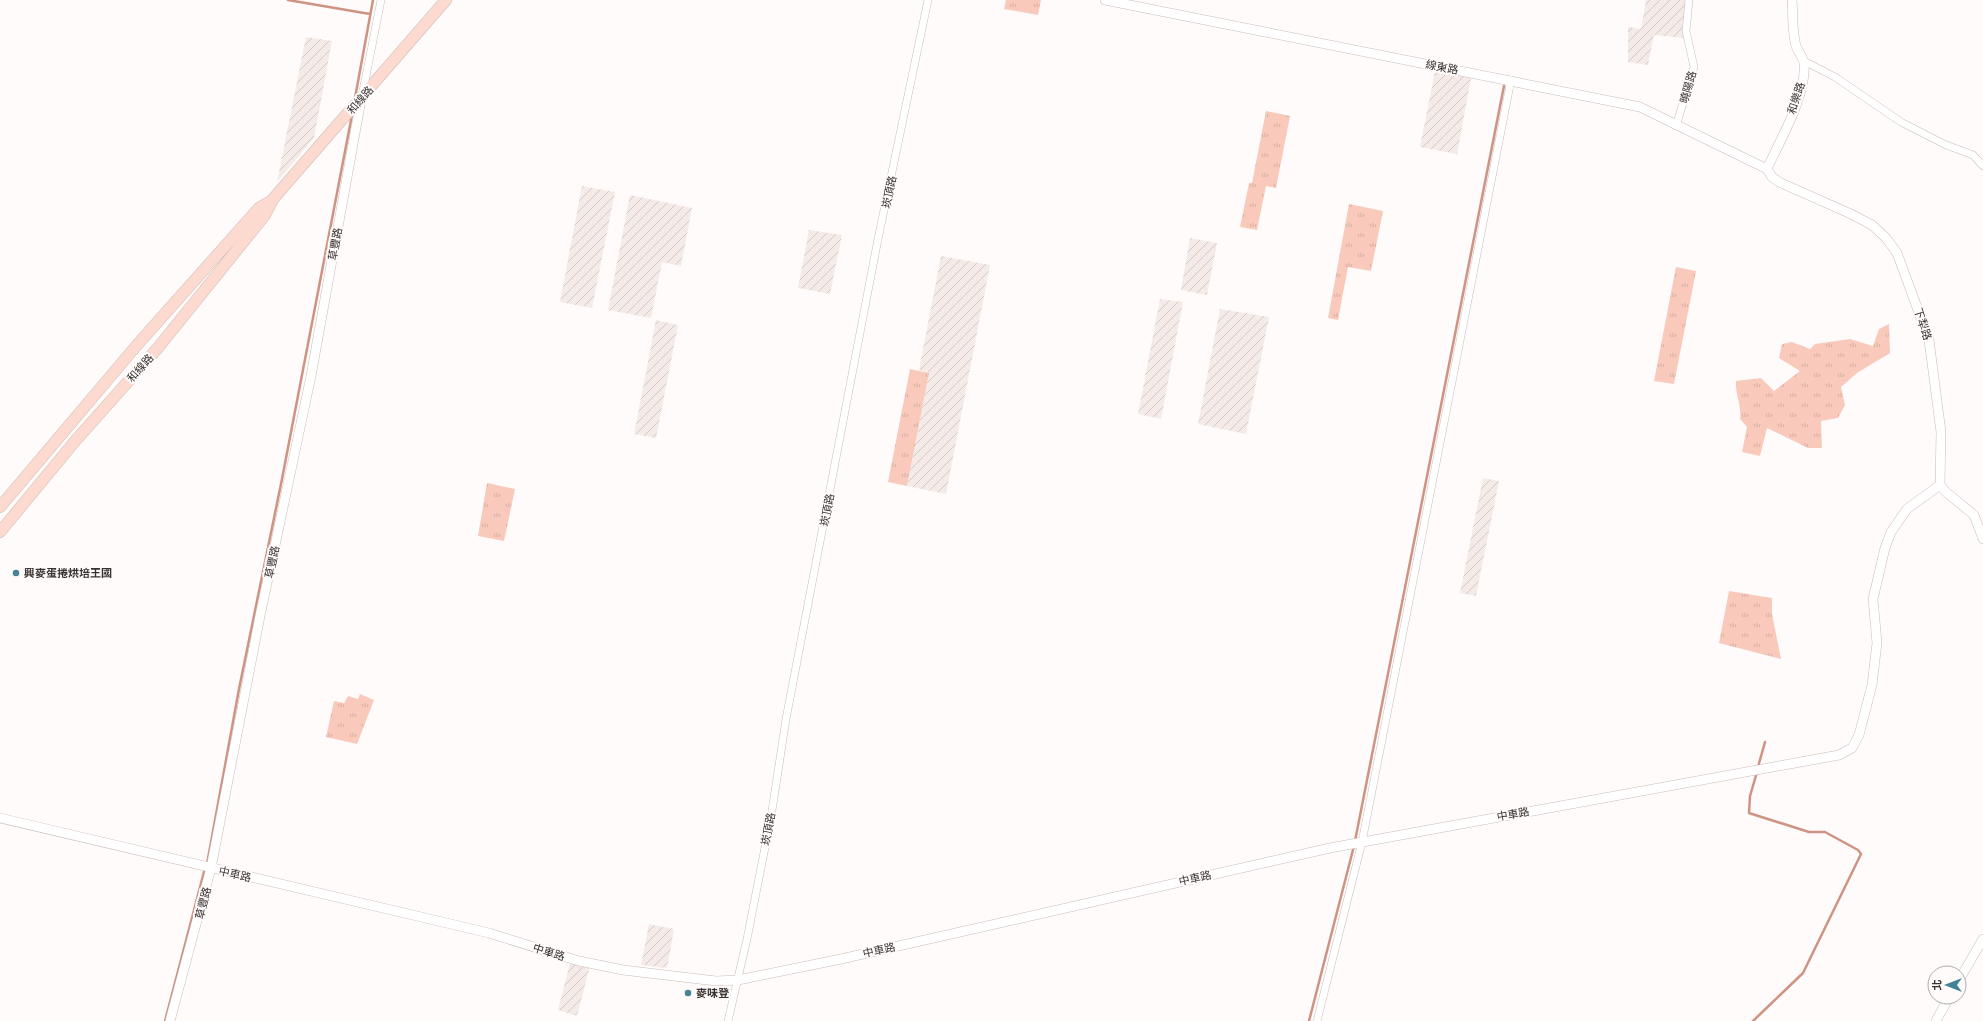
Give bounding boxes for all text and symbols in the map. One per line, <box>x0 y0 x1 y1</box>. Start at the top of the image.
street label: 線東路 <box>1424 56 1460 78</box>
street label: 曉陽路 <box>1676 69 1700 105</box>
street label: 和樂路 <box>1783 80 1809 116</box>
street label: 和線路 <box>343 82 377 118</box>
street label: 崁頂路 <box>878 174 900 210</box>
street label: 草豐路 <box>324 226 346 262</box>
street label: 下犁路 <box>1910 306 1936 342</box>
street label: 和線路 <box>123 350 157 386</box>
street label: 崁頂路 <box>816 492 838 528</box>
street label: 草豐路 <box>261 544 283 580</box>
place label: 興麥蛋捲烘培王國 <box>24 565 112 581</box>
marker: 興麥蛋捲烘培王國 <box>11 568 21 578</box>
street label: 中車路 <box>1495 803 1531 825</box>
street label: 崁頂路 <box>757 811 779 847</box>
street label: 中車路 <box>217 862 253 886</box>
street label: 中車路 <box>1177 866 1213 890</box>
street label: 草豐路 <box>191 885 215 921</box>
street label: 中車路 <box>861 938 897 962</box>
street label: 中車路 <box>531 940 567 964</box>
north arrow <box>1927 965 1967 1005</box>
text: 北 <box>1929 980 1945 991</box>
place label: 麥味登 <box>696 985 730 1001</box>
marker: 麥味登 <box>683 988 693 998</box>

